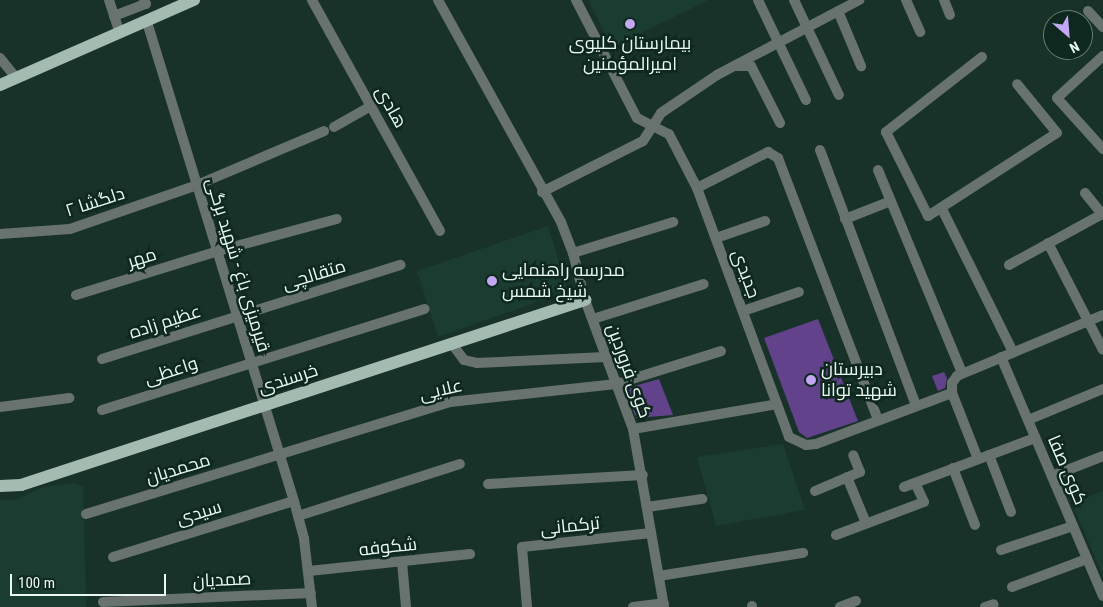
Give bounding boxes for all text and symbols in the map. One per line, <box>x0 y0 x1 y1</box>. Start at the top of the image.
north arrow <box>1043 10 1093 60</box>
marker: بیمارستان کلیوی امیرالمؤمنین <box>623 17 637 31</box>
place label: بیمارستان کلیوی امیرالمؤمنین <box>569 33 691 76</box>
text: N <box>1067 38 1082 57</box>
street label: هادی <box>371 82 411 132</box>
street label: قیرمیزی باغ - شهید برگی <box>201 175 275 355</box>
street label: دلگشا ۲ <box>63 182 127 222</box>
street label: مهر <box>125 243 159 273</box>
street label: جدیدی <box>727 247 765 301</box>
street label: متقالچی <box>280 255 348 295</box>
place label: مدرسه راهنمایی شیخ شمس <box>502 260 625 302</box>
marker: مدرسه راهنمایی شیخ شمس <box>486 275 498 287</box>
street label: عظیم زاده <box>126 300 204 344</box>
street label: کوی فروردین <box>602 321 656 421</box>
street label: واعظی <box>142 352 200 390</box>
street label: خرسندی <box>256 359 320 399</box>
place label: دبیرستان شهید توانا <box>821 359 897 402</box>
marker: دبیرستان شهید توانا <box>805 374 817 386</box>
street label: علایی <box>417 375 465 405</box>
street label: کوی صفا <box>1043 432 1091 508</box>
street label: محمدیان <box>143 449 213 489</box>
street label: سیدی <box>174 496 224 530</box>
street label: ترکمانی <box>539 512 601 540</box>
street label: شکوفه <box>358 533 418 561</box>
scale bar <box>12 564 169 596</box>
street label: صمدیان <box>192 568 252 592</box>
text: 100 m <box>18 574 55 592</box>

